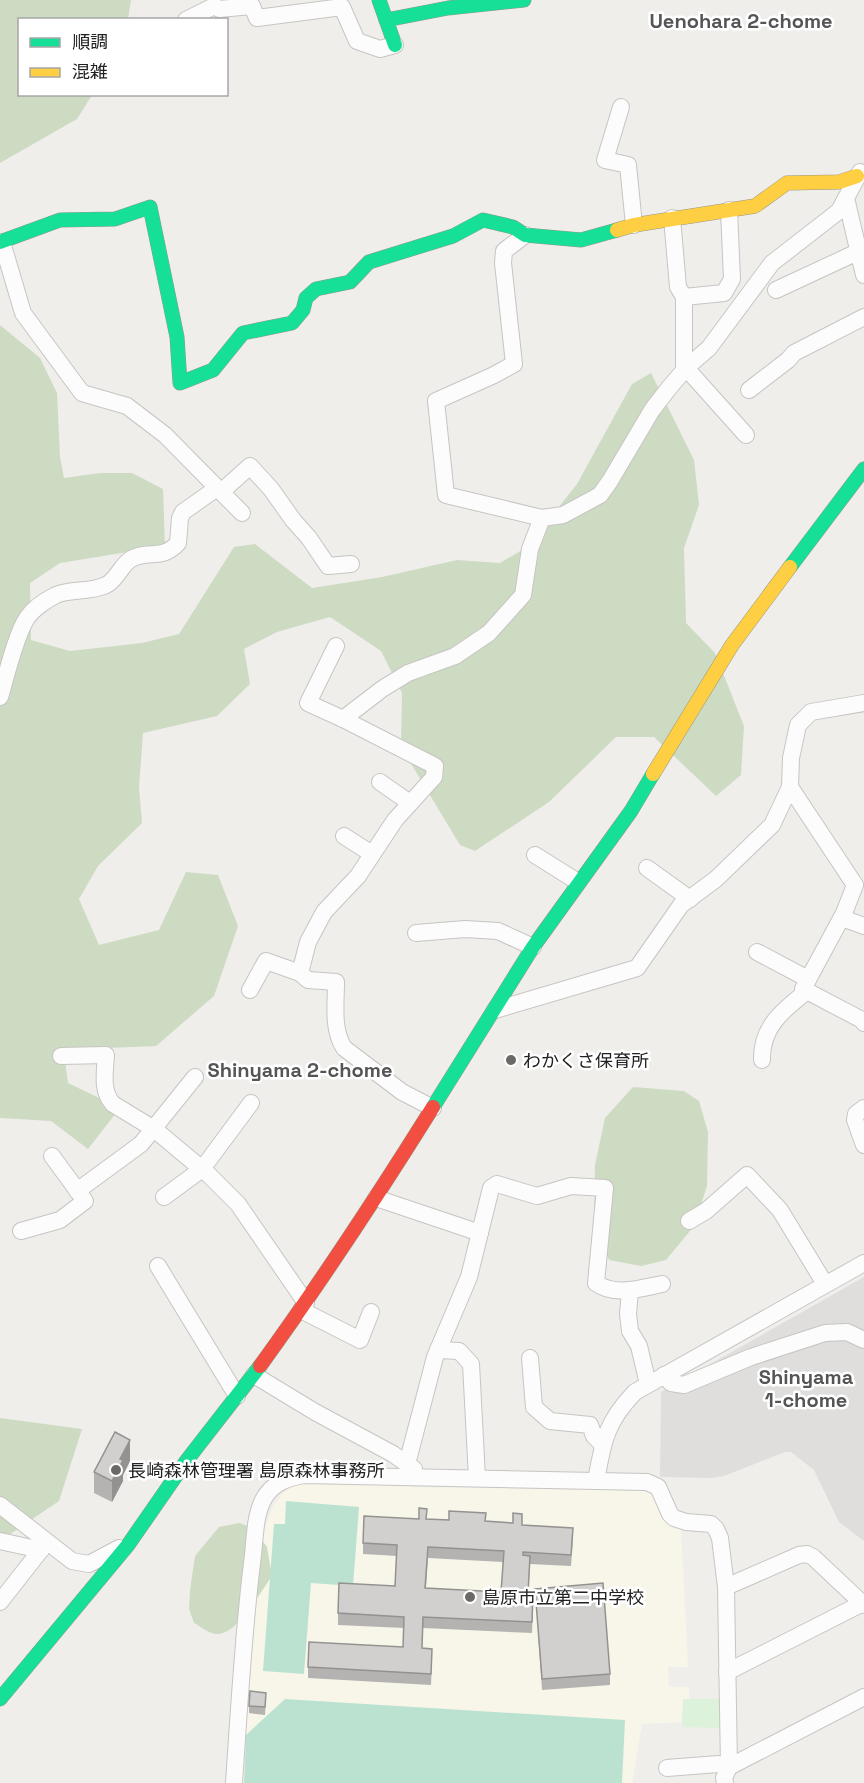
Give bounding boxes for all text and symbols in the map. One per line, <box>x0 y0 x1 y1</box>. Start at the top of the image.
district label: Uenohara 2-chome <box>649 8 833 34</box>
legend <box>18 18 228 96</box>
text: 順調 <box>72 30 108 53</box>
text: 混雑 <box>72 60 108 83</box>
place label: わかくさ保育所 <box>523 1049 649 1072</box>
marker: わかくさ保育所 <box>504 1053 518 1067</box>
district label: Shinyama 2-chome <box>208 1057 392 1083</box>
district label: Shinyama 1-chome <box>759 1364 854 1413</box>
place label: 長崎森林管理署 島原森林事務所 <box>128 1459 385 1482</box>
marker: 長崎森林管理署 島原森林事務所 <box>109 1463 123 1477</box>
place label: 島原市立第二中学校 <box>482 1586 644 1609</box>
marker: 島原市立第二中学校 <box>463 1590 477 1604</box>

